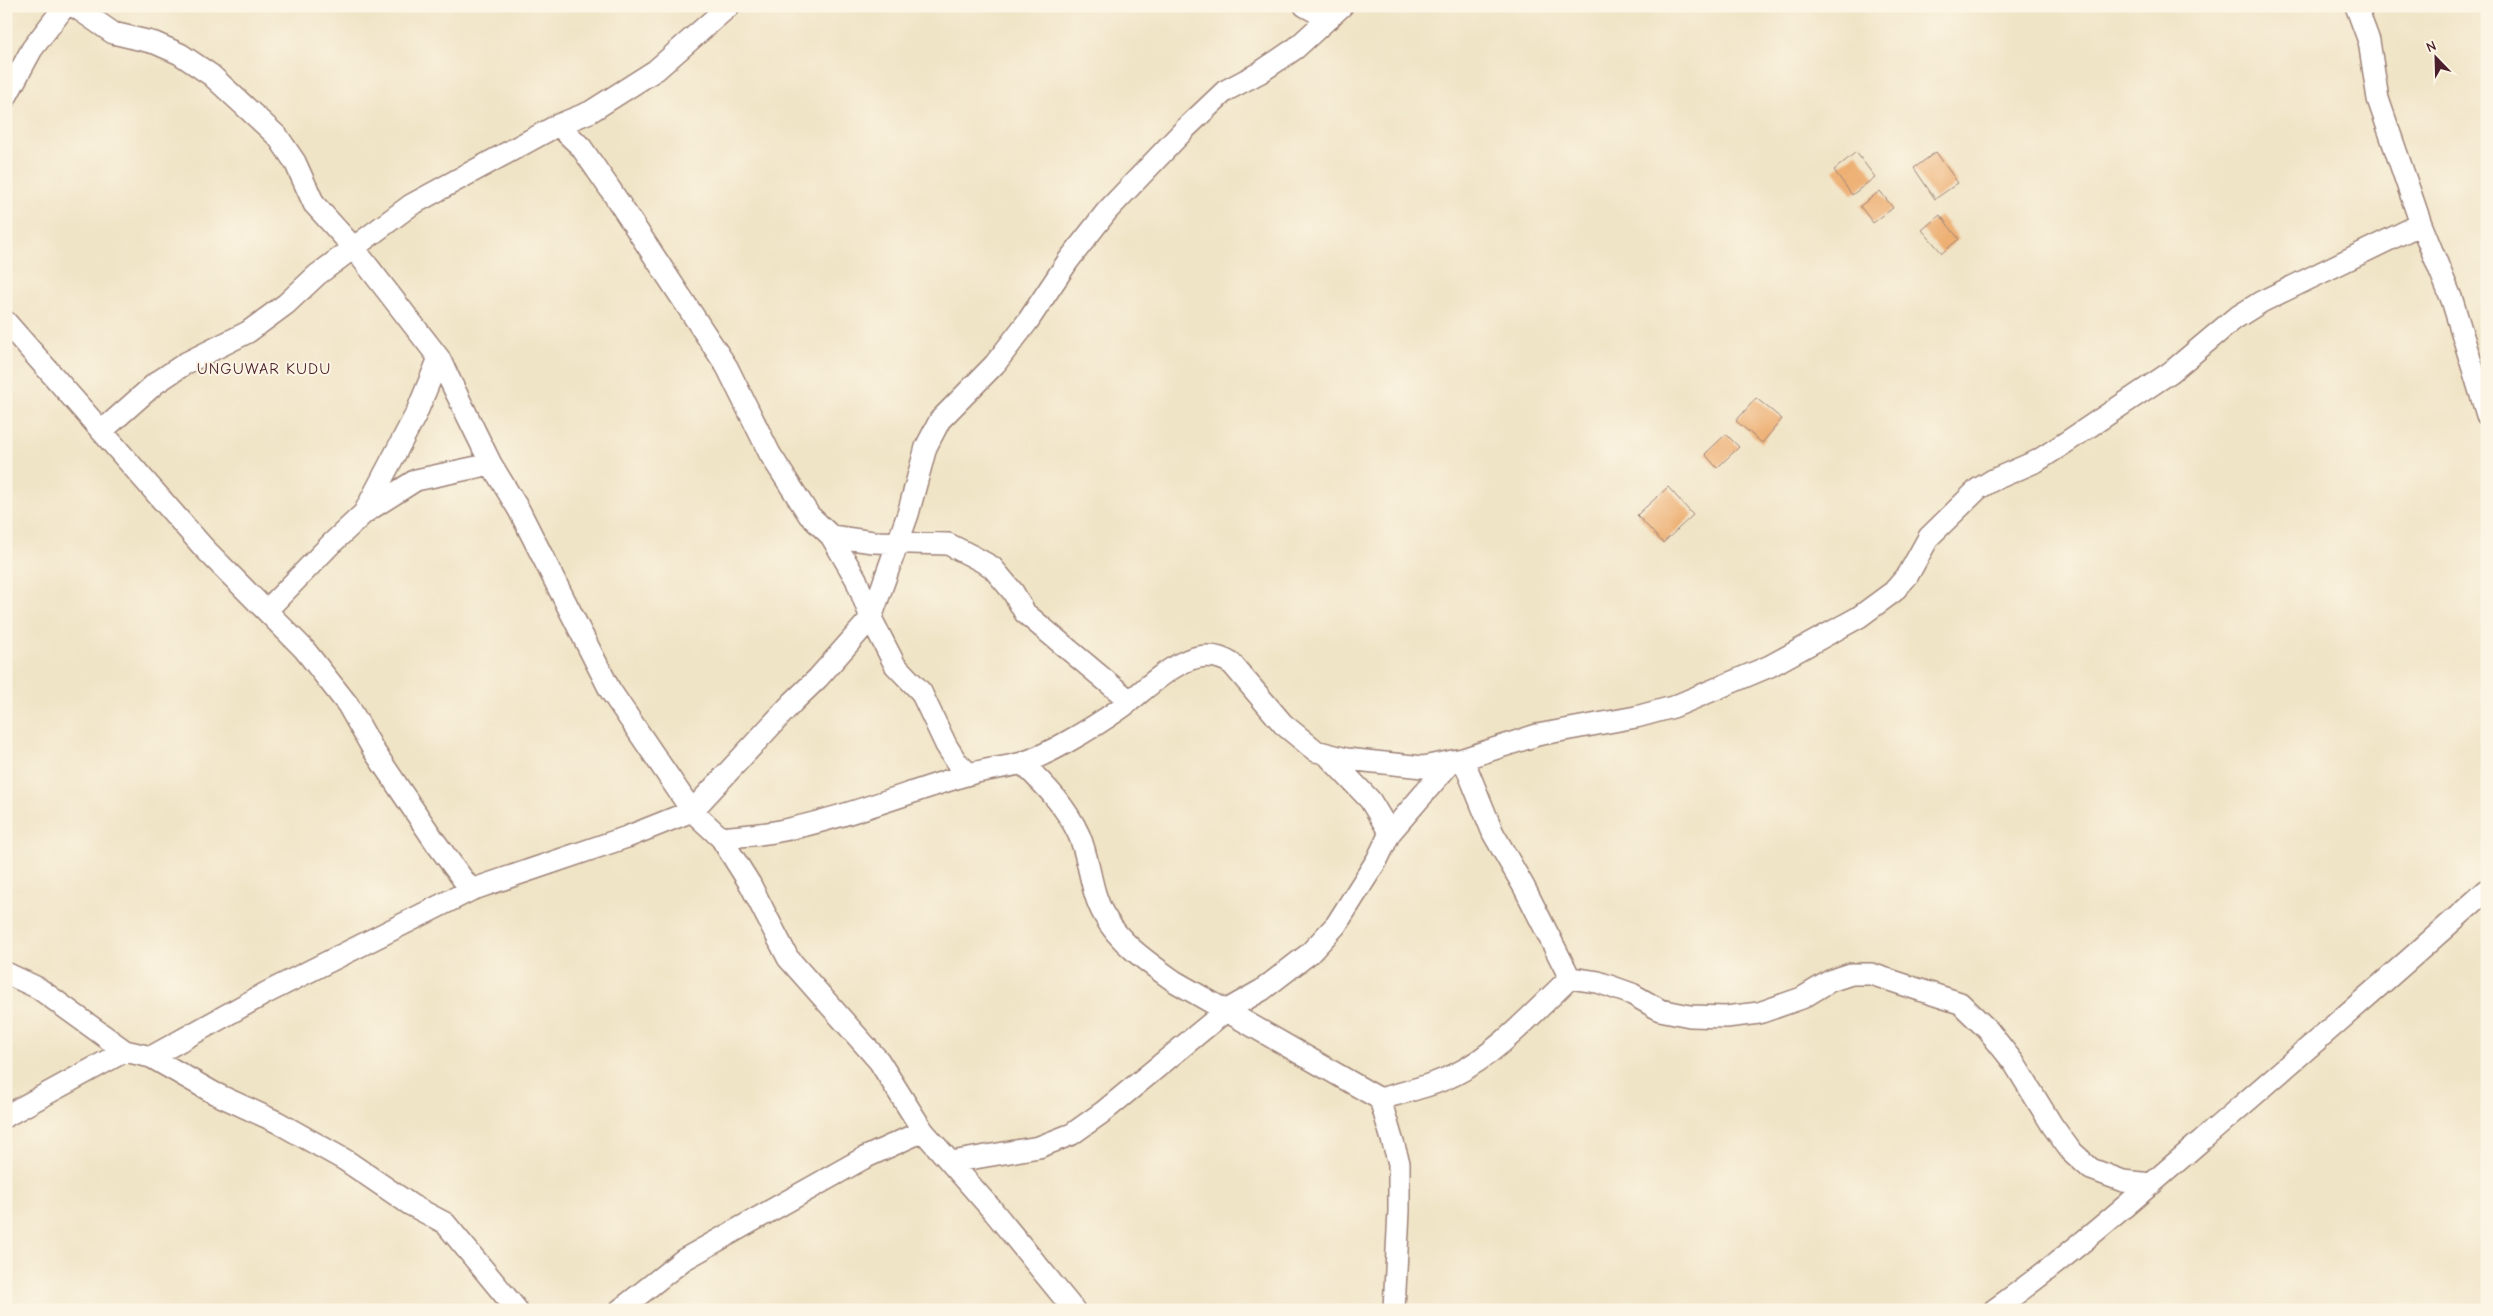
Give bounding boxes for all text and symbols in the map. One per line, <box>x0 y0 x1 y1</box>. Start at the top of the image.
north arrow <box>2410 32 2460 82</box>
text: N <box>2424 37 2439 56</box>
district label: UNGUWAR KUDU <box>197 360 331 378</box>

